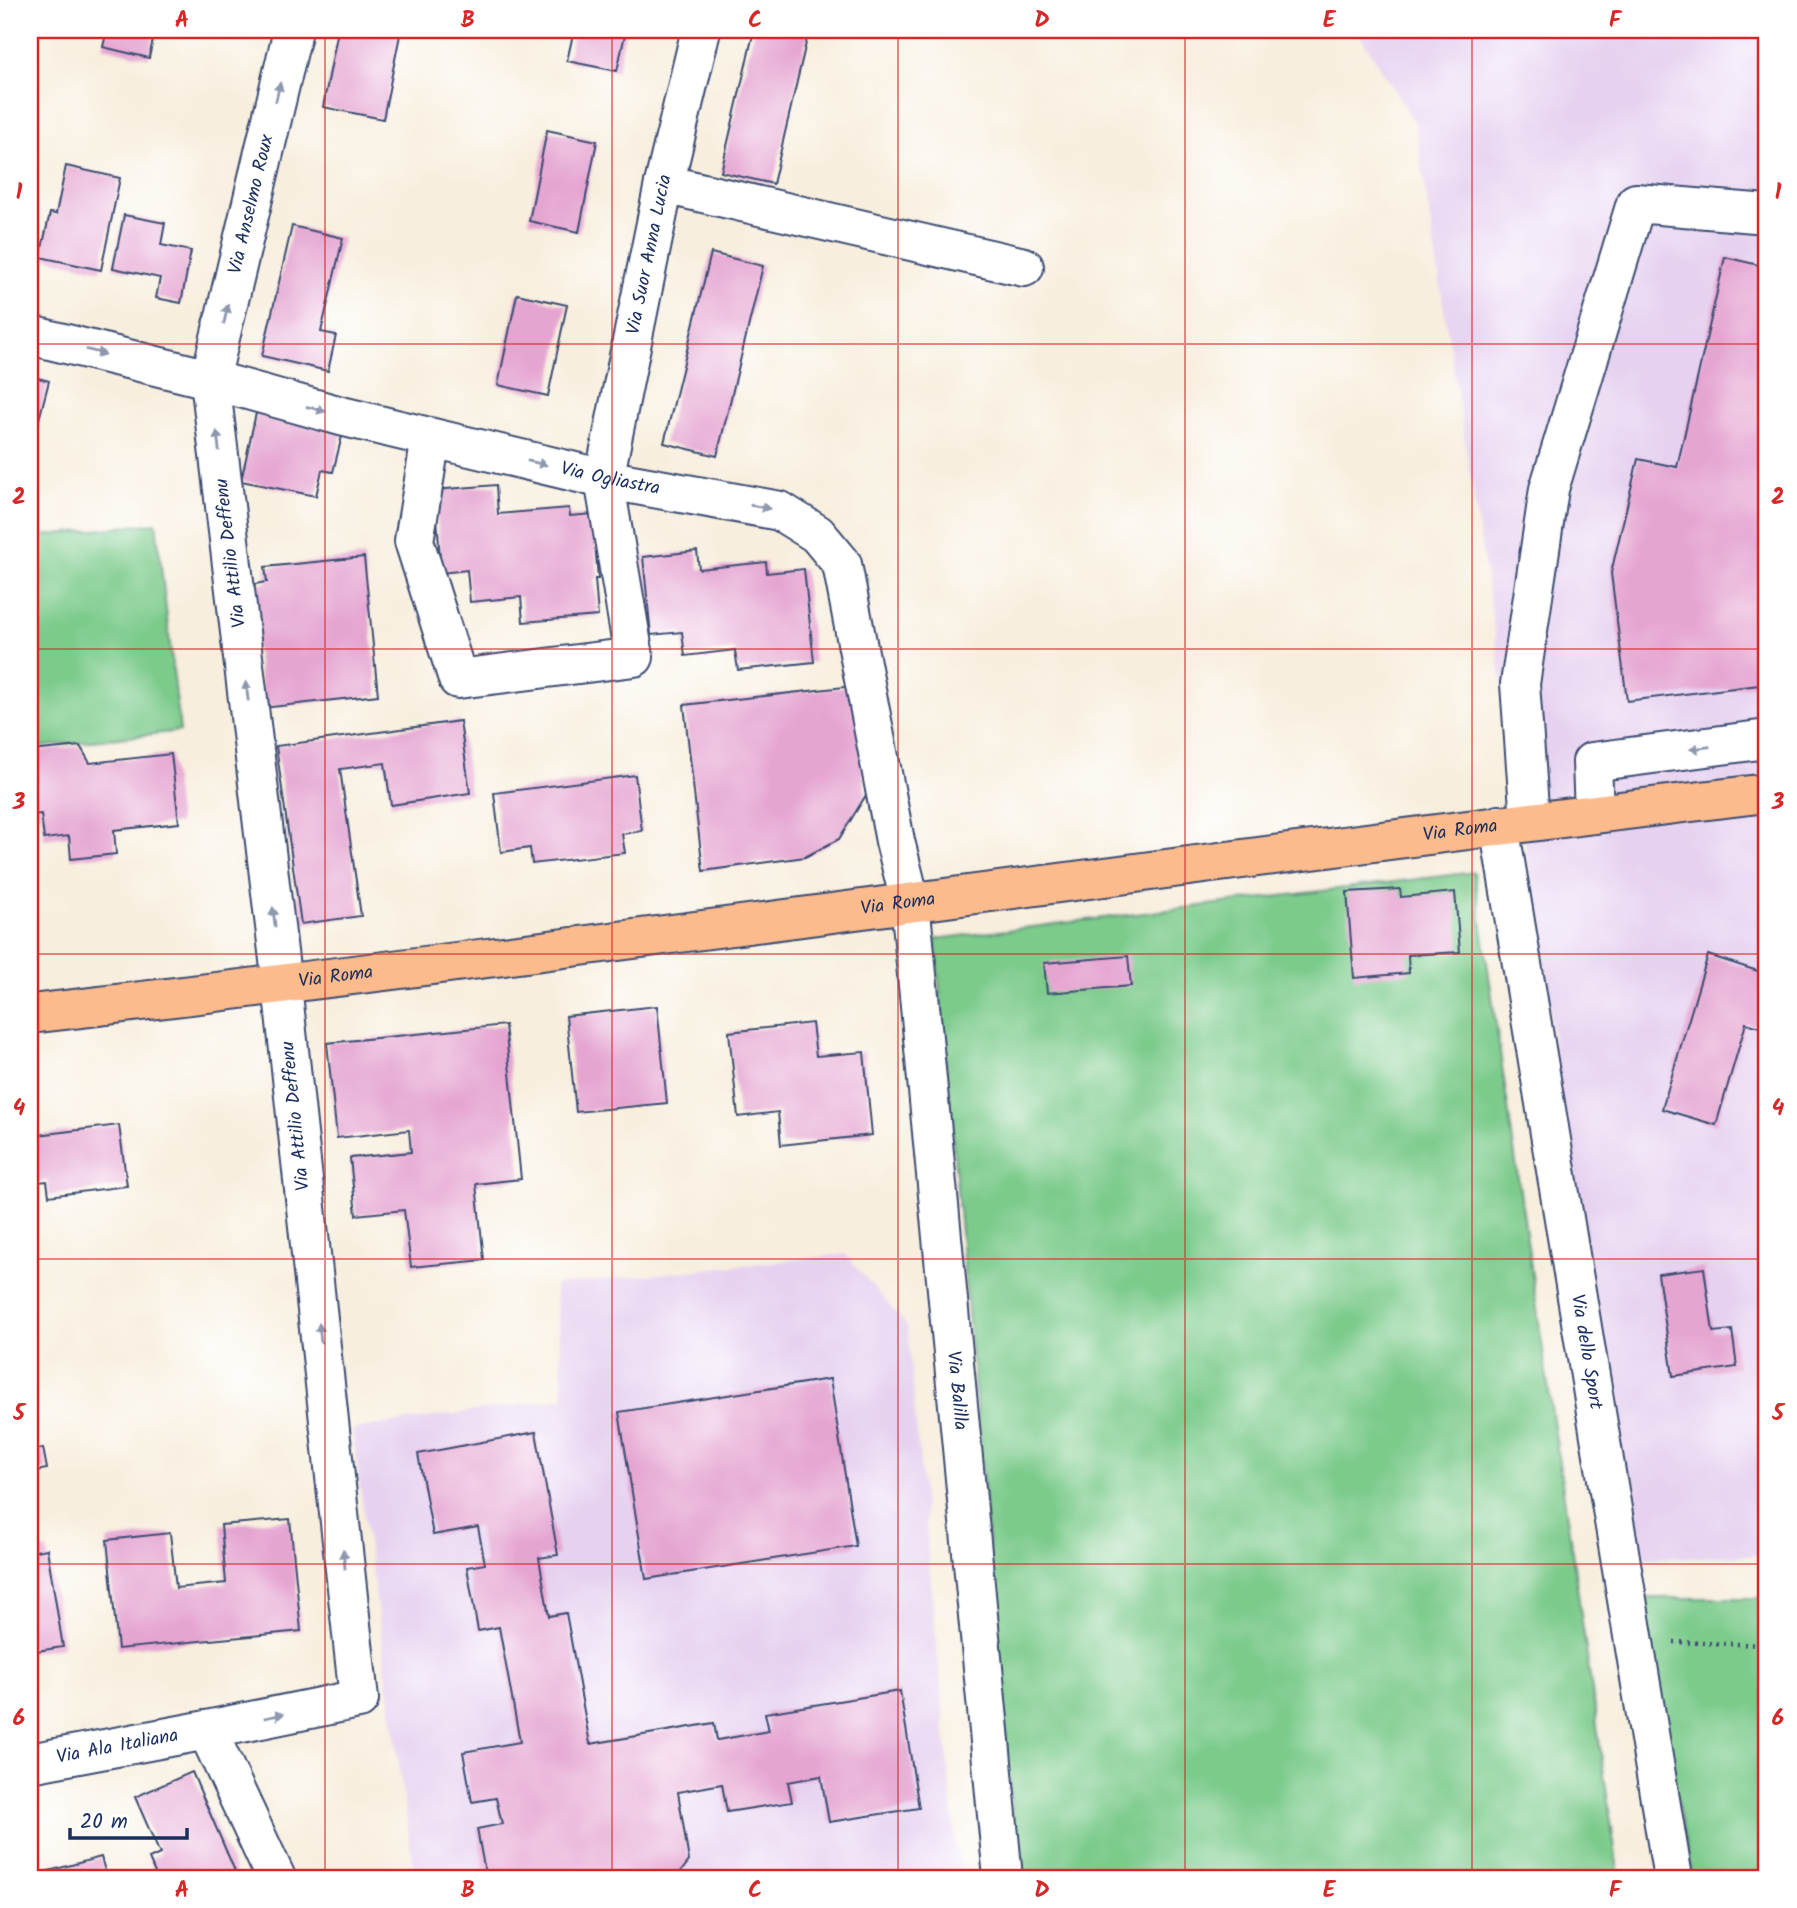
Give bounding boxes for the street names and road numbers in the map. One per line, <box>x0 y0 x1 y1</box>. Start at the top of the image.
street label: Via Anselmo Roux <box>221 131 283 277</box>
street label: Via Suor Anna Lucia <box>619 172 681 337</box>
street label: Via Ogliastra <box>558 454 662 504</box>
street label: Via Attilio Deffenu <box>207 477 255 629</box>
street label: Via Roma <box>1421 811 1499 850</box>
street label: Via Roma <box>859 885 937 924</box>
street label: Via Roma <box>297 958 375 997</box>
street label: Via Attilio Deffenu <box>273 1040 319 1192</box>
street label: Via dello Sport <box>1562 1292 1610 1412</box>
street label: Via Balilla <box>938 1349 975 1432</box>
street label: Via Ala Italiana <box>54 1721 181 1773</box>

